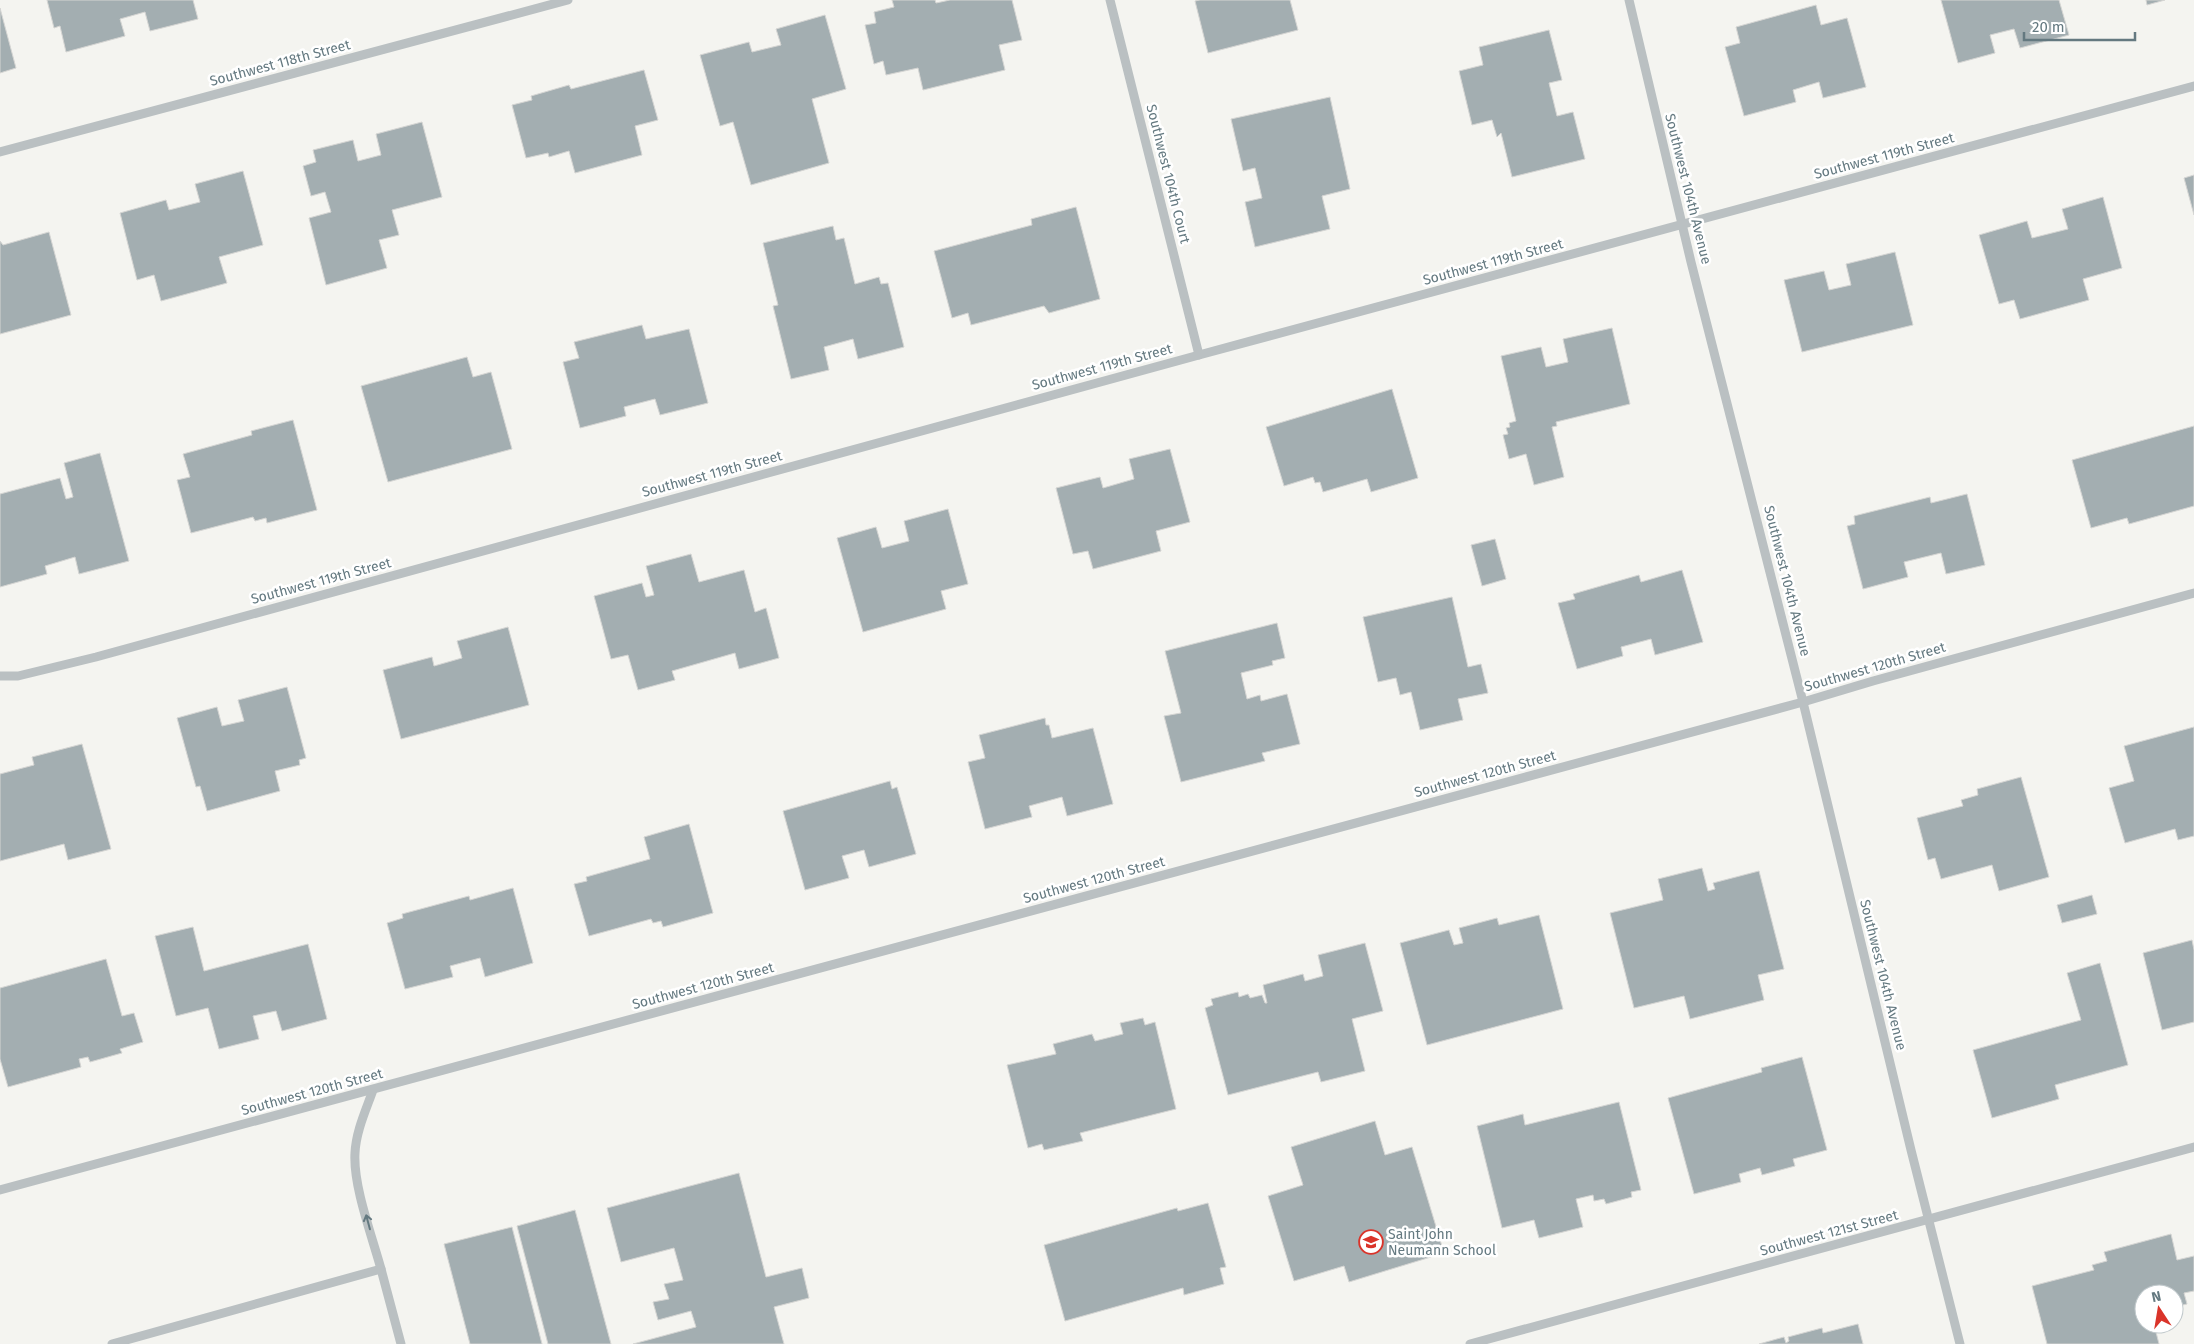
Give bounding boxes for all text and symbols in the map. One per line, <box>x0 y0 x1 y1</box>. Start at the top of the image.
scale bar <box>2024 10 2135 42</box>
text: 20 m <box>2032 18 2065 36</box>
street label: Southwest 118th Street <box>208 36 353 90</box>
street label: Southwest 104th Court <box>1142 103 1194 246</box>
street label: Southwest 104th Avenue <box>1661 112 1715 266</box>
street label: Southwest 119th Street <box>1812 129 1957 183</box>
street label: Southwest 119th Street <box>1421 235 1566 289</box>
street label: Southwest 119th Street <box>1030 340 1175 394</box>
street label: Southwest 119th Street <box>640 447 785 501</box>
street label: Southwest 104th Avenue <box>1760 504 1814 658</box>
street label: Southwest 119th Street <box>249 554 394 608</box>
street label: Southwest 120th Street <box>1803 638 1948 695</box>
street label: Southwest 120th Street <box>1412 747 1559 801</box>
street label: Southwest 120th Street <box>1021 853 1168 907</box>
street label: Southwest 104th Avenue <box>1856 898 1910 1052</box>
street label: Southwest 120th Street <box>630 959 777 1013</box>
street label: Southwest 120th Street <box>239 1065 386 1119</box>
street label: Southwest 121st Street <box>1758 1206 1901 1260</box>
one-way arrow <box>363 1214 372 1230</box>
place label: Saint John Neumann School <box>1388 1226 1496 1259</box>
school or university icon: Saint John Neumann School <box>1358 1229 1384 1255</box>
north arrow <box>2134 1284 2184 1334</box>
text: N <box>2150 1287 2163 1306</box>

